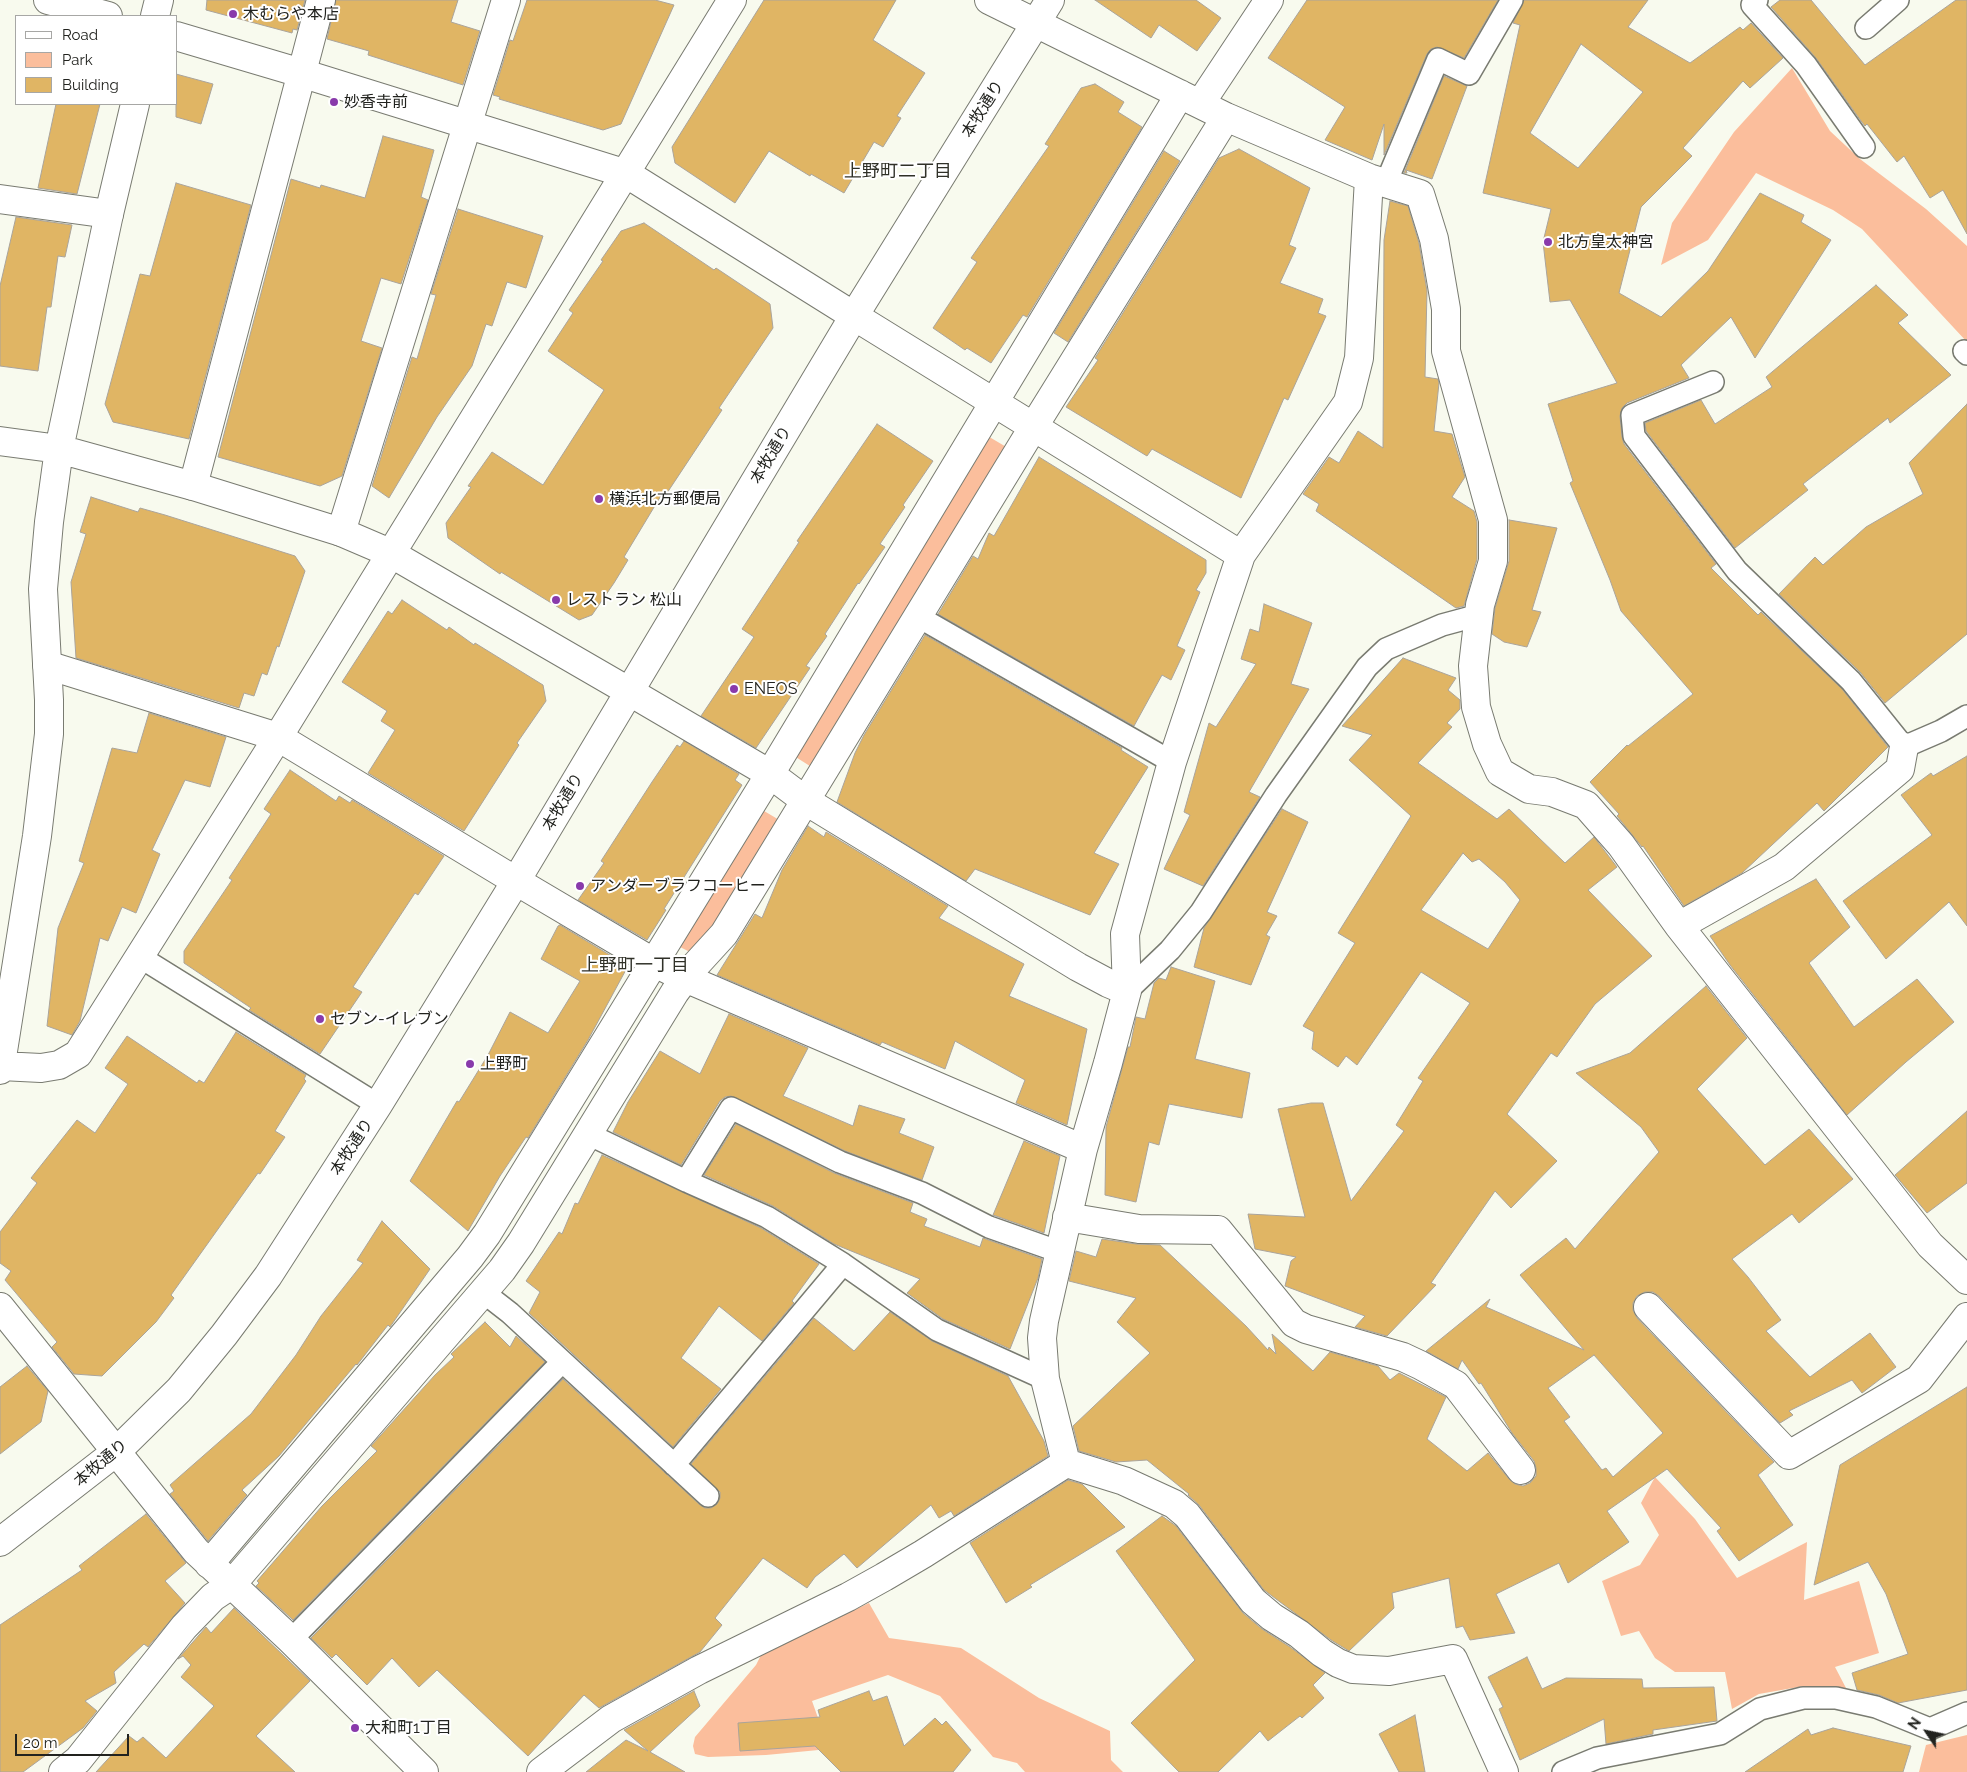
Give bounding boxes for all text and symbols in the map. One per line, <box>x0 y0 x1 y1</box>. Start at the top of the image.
place label: 木むらや本店 <box>243 4 339 24</box>
marker: 木むらや本店 <box>227 8 239 20</box>
legend <box>15 15 178 105</box>
text: Road <box>62 26 98 44</box>
text: Park <box>62 51 93 69</box>
text: Building <box>62 76 119 94</box>
street label: 本牧通り <box>958 77 1008 141</box>
place label: 妙香寺前 <box>344 92 408 112</box>
marker: 妙香寺前 <box>328 96 340 108</box>
district label: 上野町二丁目 <box>844 161 952 183</box>
place label: 北方皇太神宮 <box>1558 232 1654 252</box>
marker: 北方皇太神宮 <box>1542 236 1554 248</box>
street label: 本牧通り <box>746 423 796 487</box>
place label: 横浜北方郵便局 <box>609 489 721 509</box>
marker: 横浜北方郵便局 <box>593 493 605 505</box>
place label: レストラン 松山 <box>566 590 682 610</box>
marker: レストラン 松山 <box>550 594 562 606</box>
place label: ENEOS <box>744 679 797 699</box>
marker: ENEOS <box>728 683 740 695</box>
street label: 本牧通り <box>538 770 588 834</box>
place label: アンダーブラフコーヒー <box>590 876 766 896</box>
marker: アンダーブラフコーヒー <box>574 880 586 892</box>
district label: 上野町一丁目 <box>581 955 689 977</box>
place label: セブン-イレブン <box>330 1009 449 1029</box>
marker: セブン-イレブン <box>314 1013 326 1025</box>
place label: 上野町 <box>480 1054 528 1074</box>
marker: 上野町 <box>464 1058 476 1070</box>
street label: 本牧通り <box>327 1115 377 1179</box>
street label: 本牧通り <box>70 1435 132 1491</box>
north arrow <box>1902 1707 1952 1757</box>
text: N <box>1905 1715 1924 1733</box>
place label: 大和町1丁目 <box>365 1718 452 1738</box>
marker: 大和町1丁目 <box>349 1722 361 1734</box>
scale bar <box>18 1724 131 1756</box>
text: 20 m <box>23 1734 58 1752</box>

